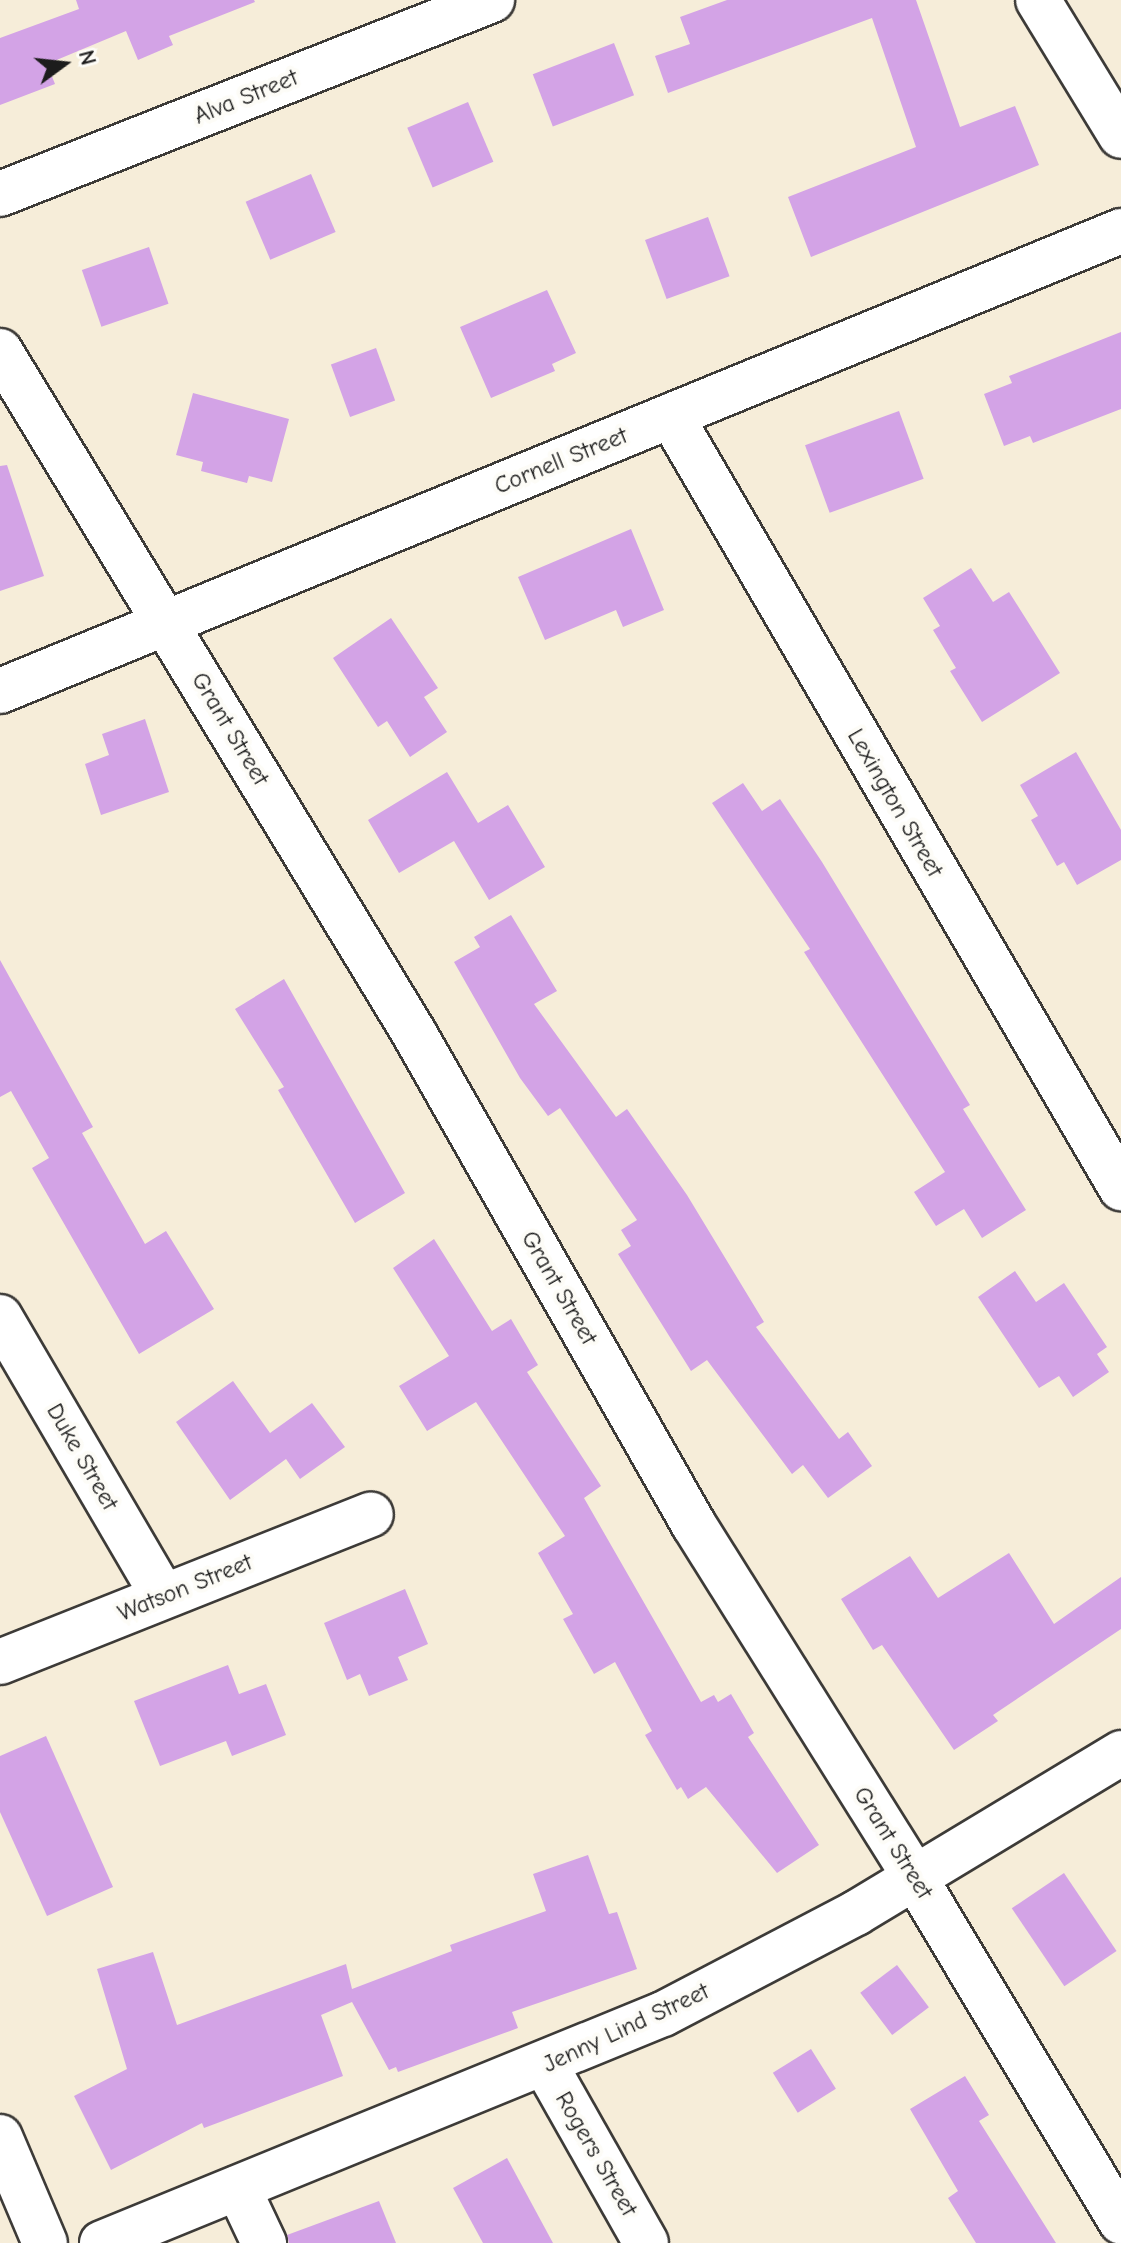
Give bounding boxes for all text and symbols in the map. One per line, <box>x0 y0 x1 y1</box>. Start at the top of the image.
north arrow <box>24 24 104 104</box>
text: N <box>73 47 102 68</box>
street label: Alva Street <box>190 63 302 131</box>
street label: Cornell Street <box>490 421 632 501</box>
street label: Grant Street <box>185 667 275 791</box>
street label: Lexington Street <box>841 724 949 882</box>
street label: Grant Street <box>515 1226 603 1350</box>
street label: Duke Street <box>40 1398 124 1516</box>
street label: Watson Street <box>114 1548 256 1628</box>
street label: Grant Street <box>847 1782 939 1904</box>
street label: Jenny Lind Street <box>538 1977 714 2079</box>
street label: Rogers Street <box>549 2087 643 2221</box>

